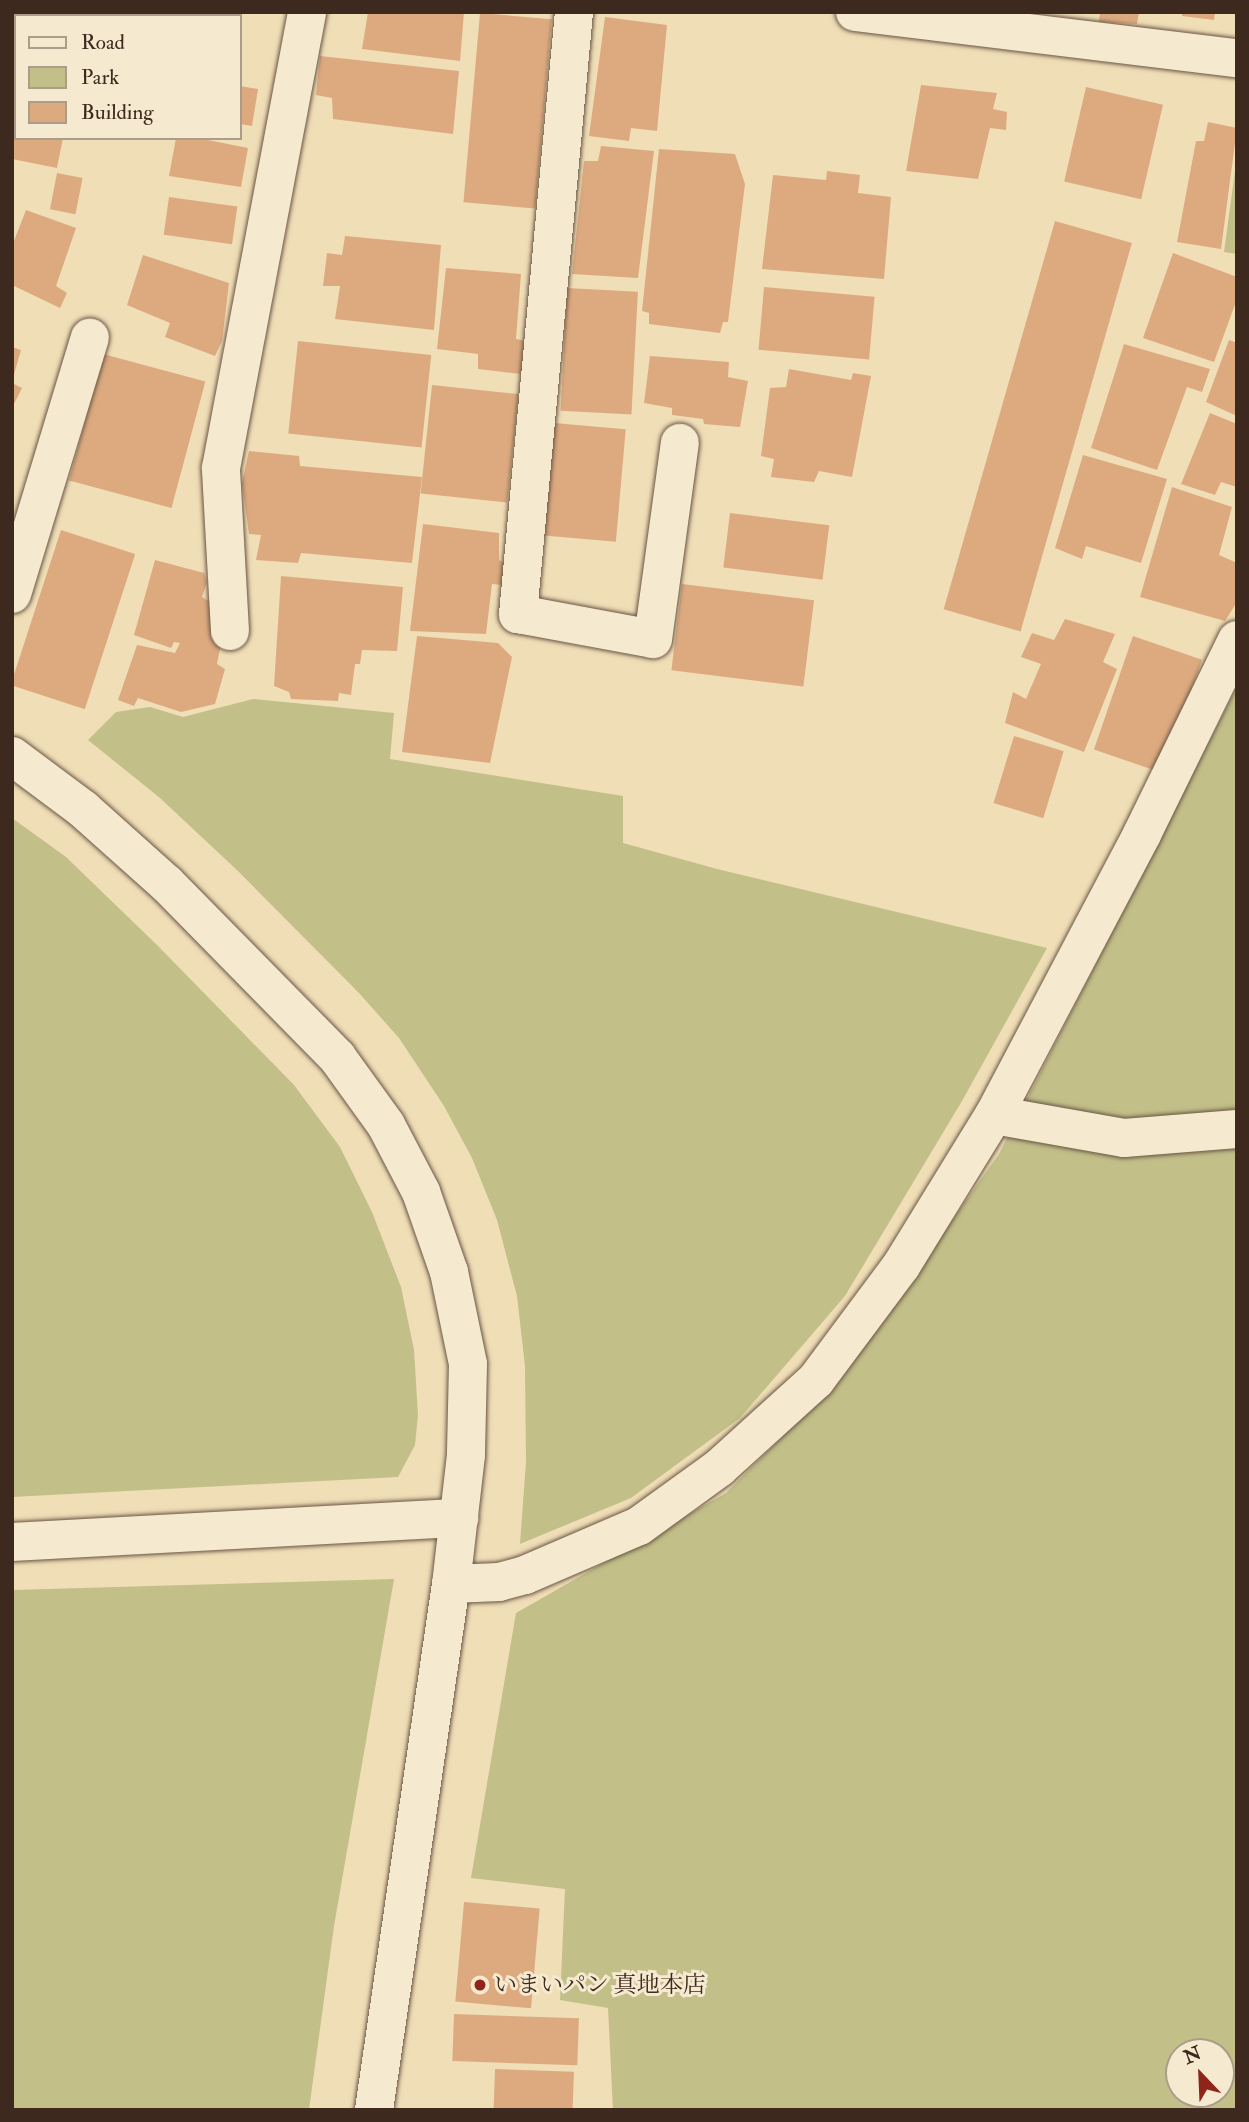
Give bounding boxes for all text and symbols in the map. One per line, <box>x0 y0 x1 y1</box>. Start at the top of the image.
legend <box>14 14 242 140</box>
text: Road <box>81 29 125 56</box>
text: Park <box>81 64 119 91</box>
text: Building <box>81 99 154 126</box>
place label: いまいパン 真地本店 <box>494 1971 706 1999</box>
marker: いまいパン 真地本店 <box>472 1977 488 1993</box>
north arrow <box>1165 2038 1235 2108</box>
text: N <box>1180 2041 1205 2070</box>

